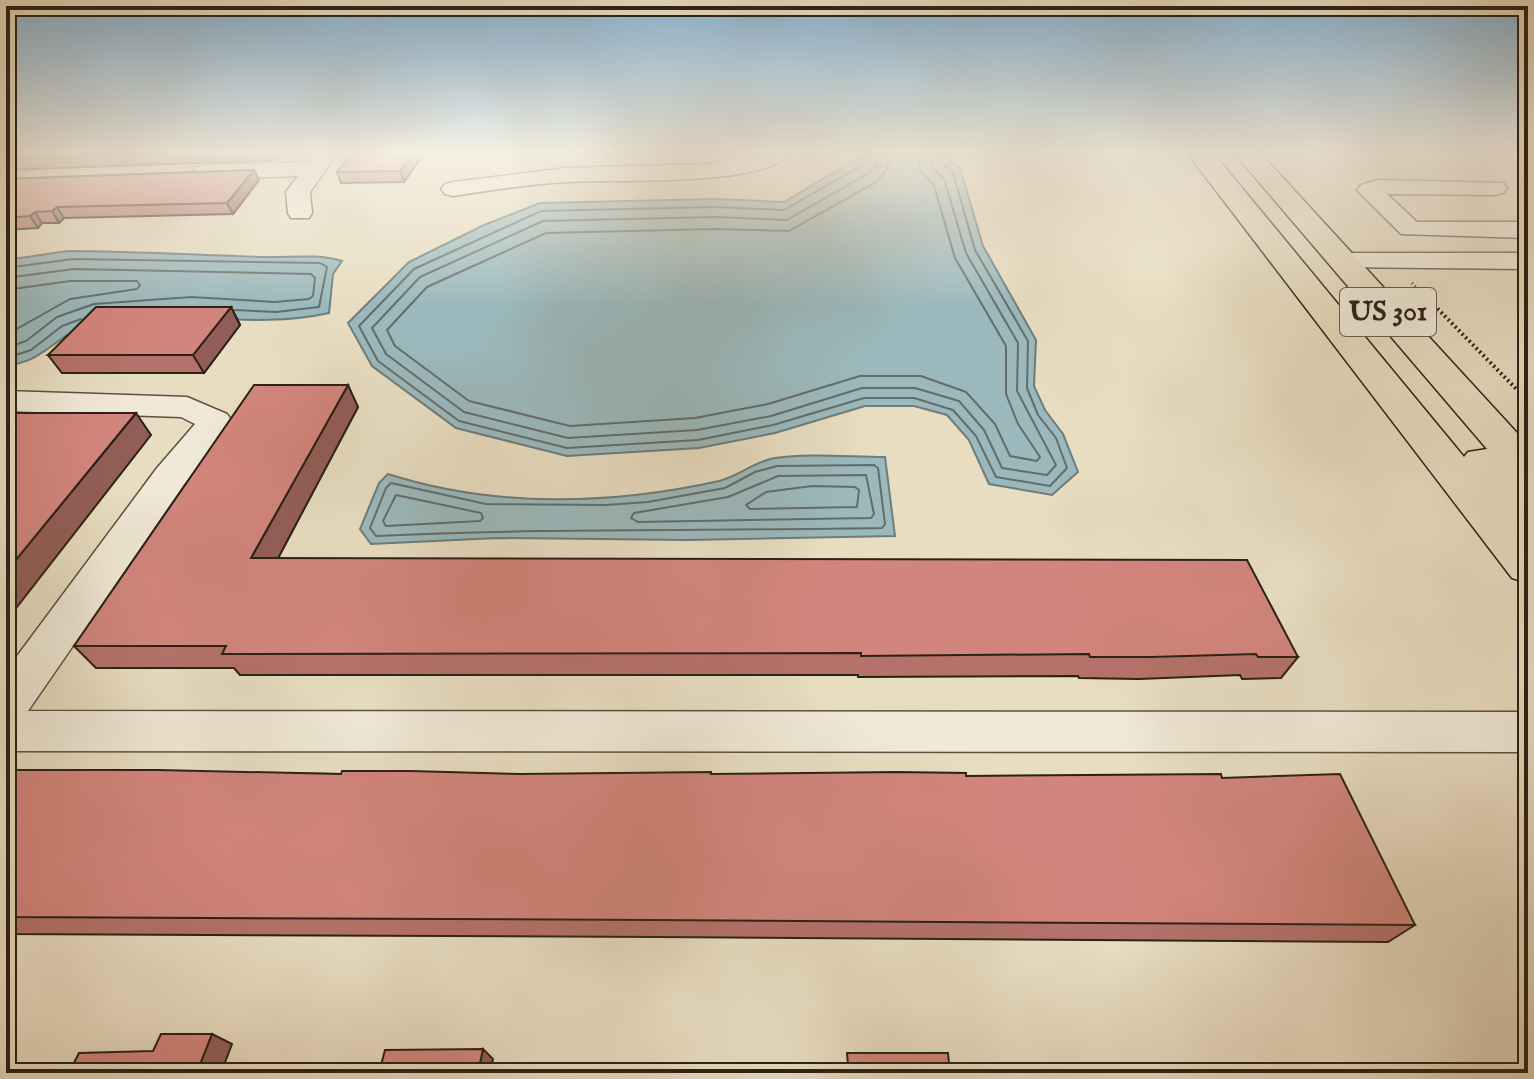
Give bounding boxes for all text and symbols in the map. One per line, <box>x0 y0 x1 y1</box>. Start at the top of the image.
road number: US 301 <box>1340 288 1436 336</box>

